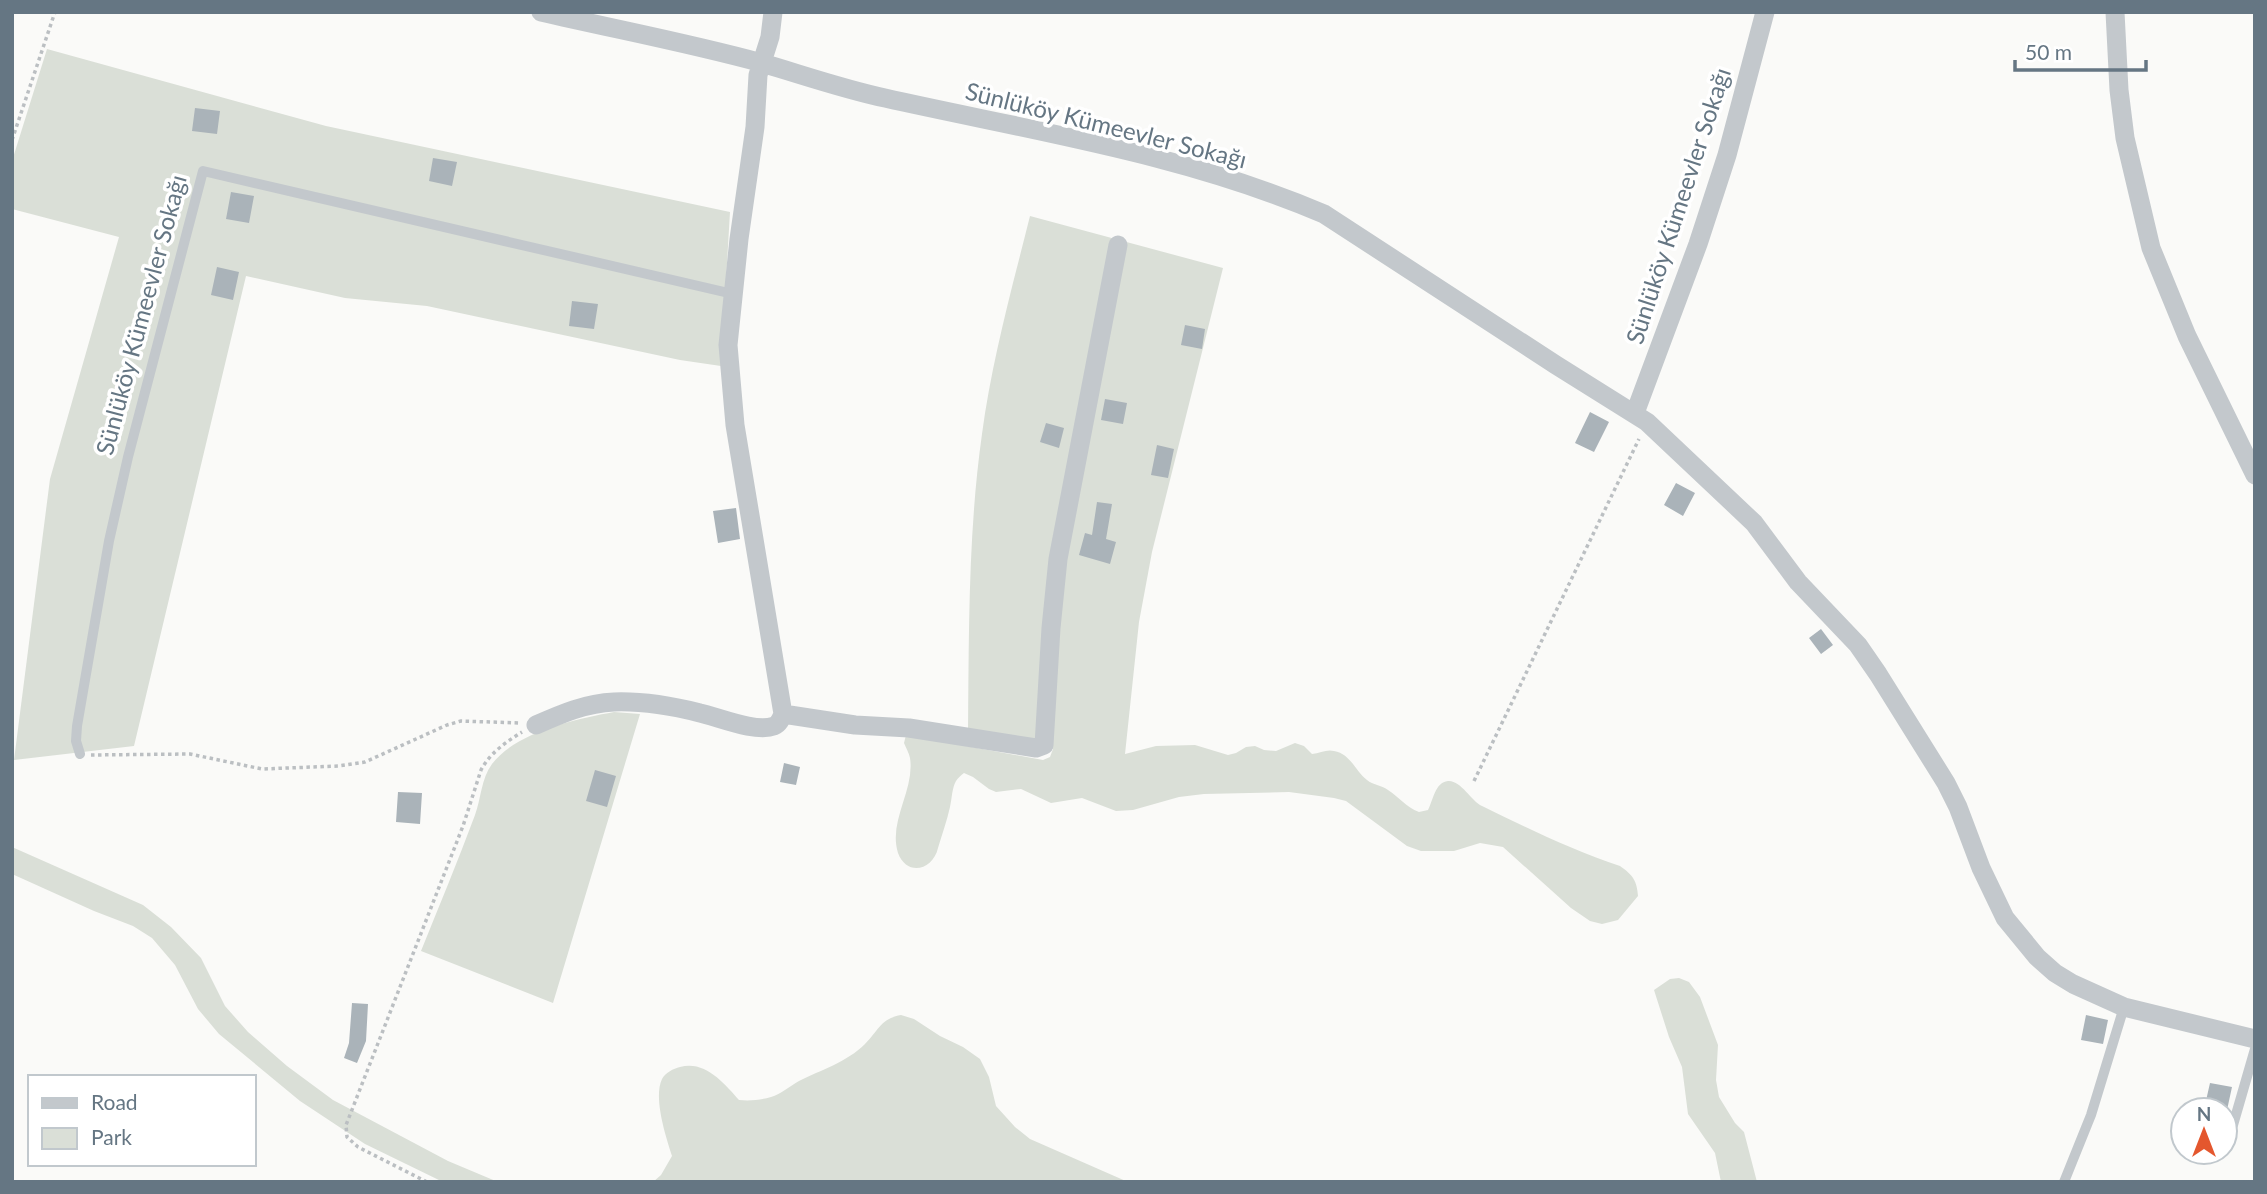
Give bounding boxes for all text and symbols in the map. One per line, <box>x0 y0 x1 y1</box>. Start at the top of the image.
scale bar <box>2015 28 2146 72</box>
text: 50 m <box>2025 39 2072 64</box>
street label: Sünlüköy Kümeevler Sokağı <box>1619 64 1736 347</box>
street label: Sünlüköy Kümeevler Sokağı <box>963 76 1250 174</box>
street label: Sünlüköy Kümeevler Sokağı <box>89 171 192 458</box>
legend <box>28 1075 256 1166</box>
text: Road <box>91 1089 138 1114</box>
north arrow <box>2169 1096 2239 1166</box>
text: N <box>2197 1102 2211 1125</box>
text: Park <box>91 1124 132 1149</box>

